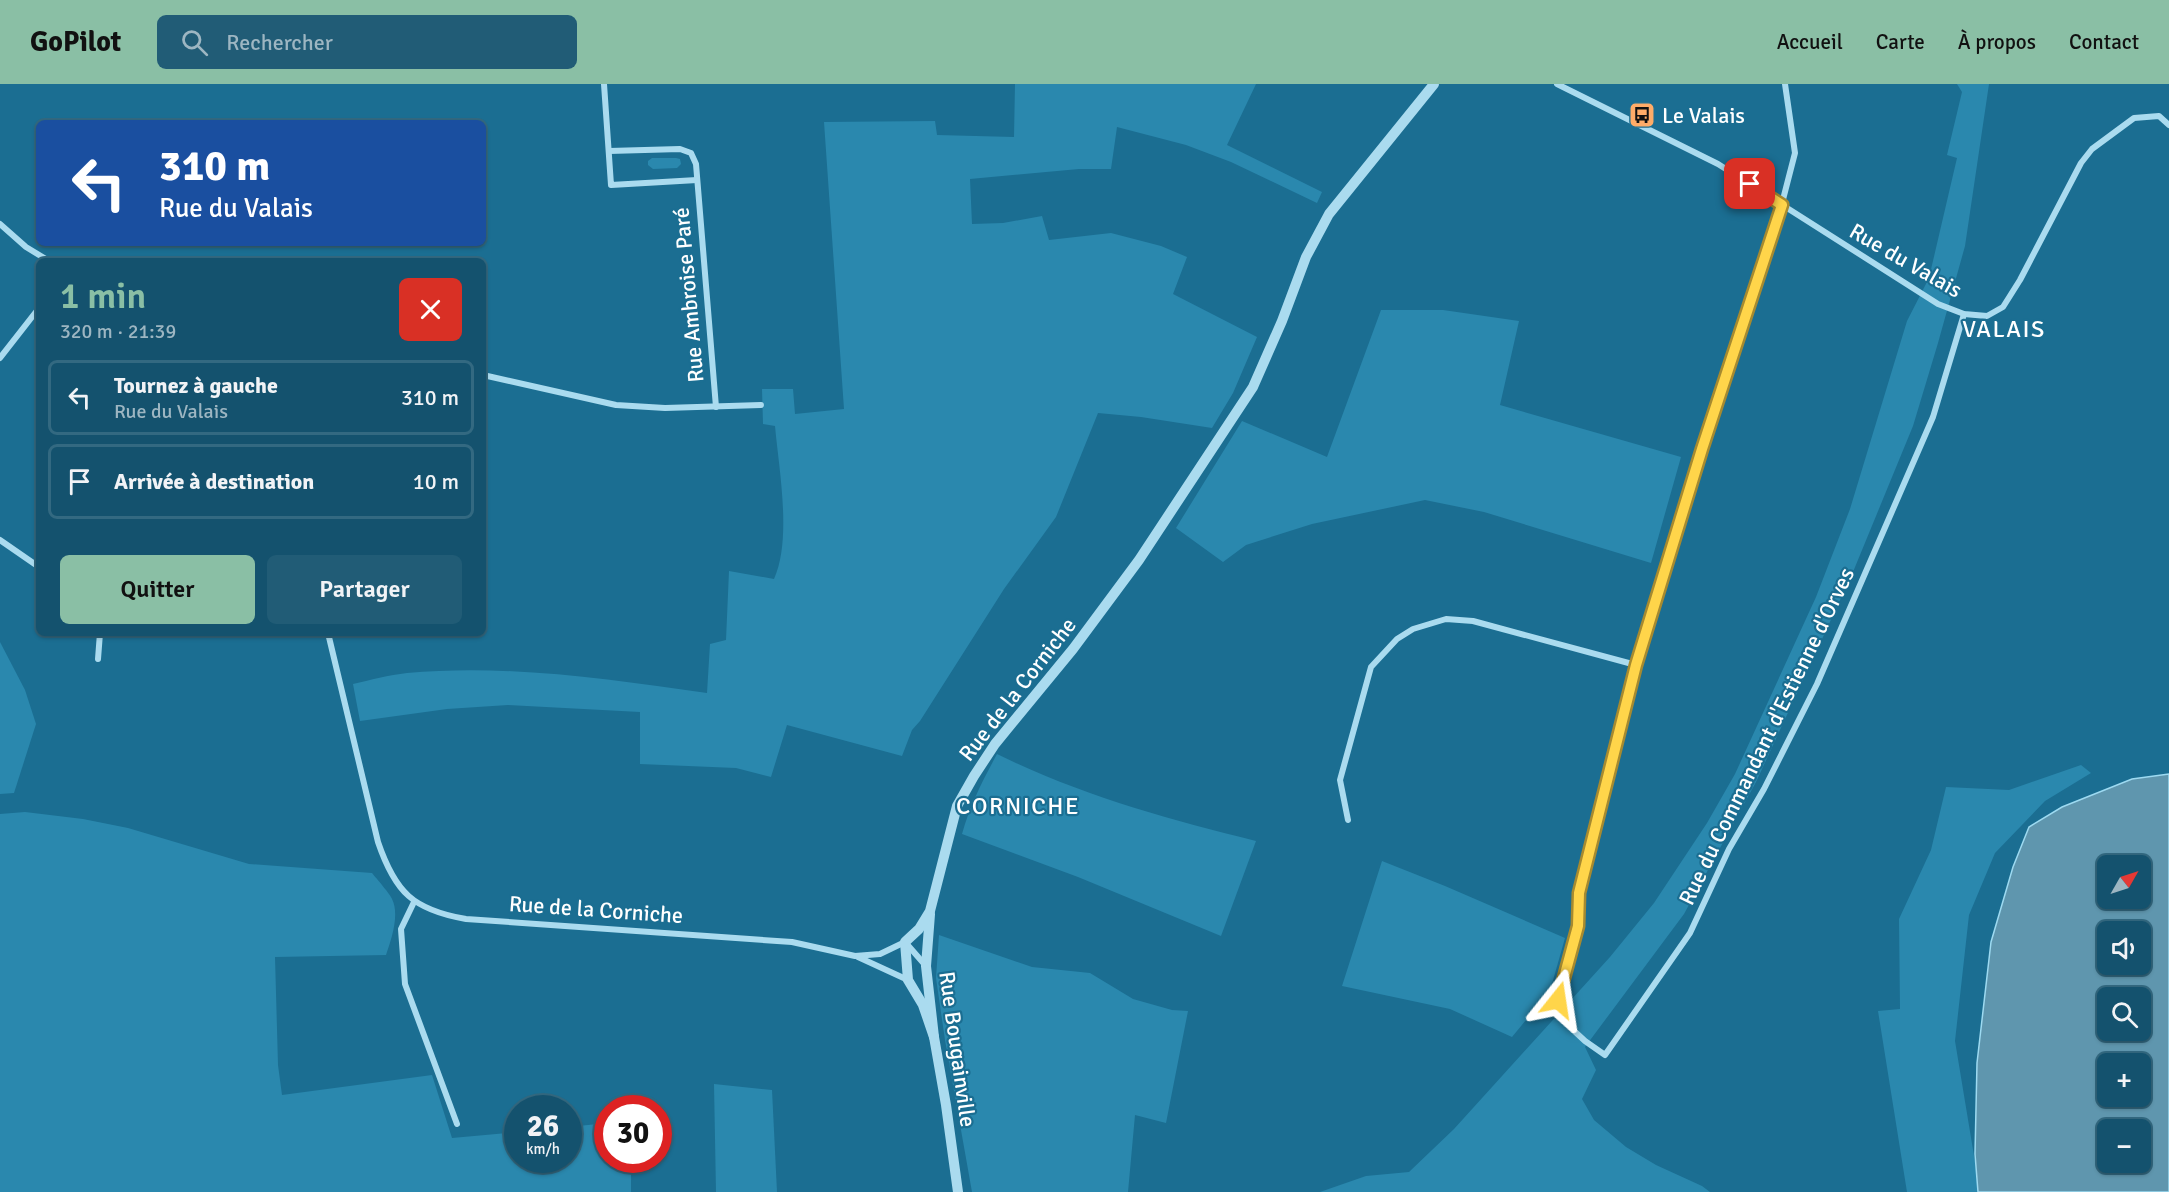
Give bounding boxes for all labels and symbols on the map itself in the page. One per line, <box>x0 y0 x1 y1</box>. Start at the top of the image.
bus stop icon: Le Valais <box>1627 100 1657 130</box>
place label: Le Valais <box>1662 102 1745 129</box>
pin <box>1724 158 1775 209</box>
street label: Rue Ambroise Paré <box>667 206 710 384</box>
street label: Rue du Valais <box>1845 217 1967 303</box>
district label: VALAIS <box>1962 314 2046 344</box>
street label: Rue du Commandant d'Estienne d'Orves <box>1673 563 1860 909</box>
street label: Rue de la Corniche <box>953 612 1082 766</box>
district label: CORNICHE <box>956 791 1080 821</box>
north arrow <box>2097 855 2151 909</box>
street label: Rue de la Corniche <box>508 890 684 929</box>
position arrow <box>1526 968 1590 1032</box>
street label: Rue Bougainville <box>933 969 982 1129</box>
speed limit sign: 30 <box>594 1095 672 1173</box>

